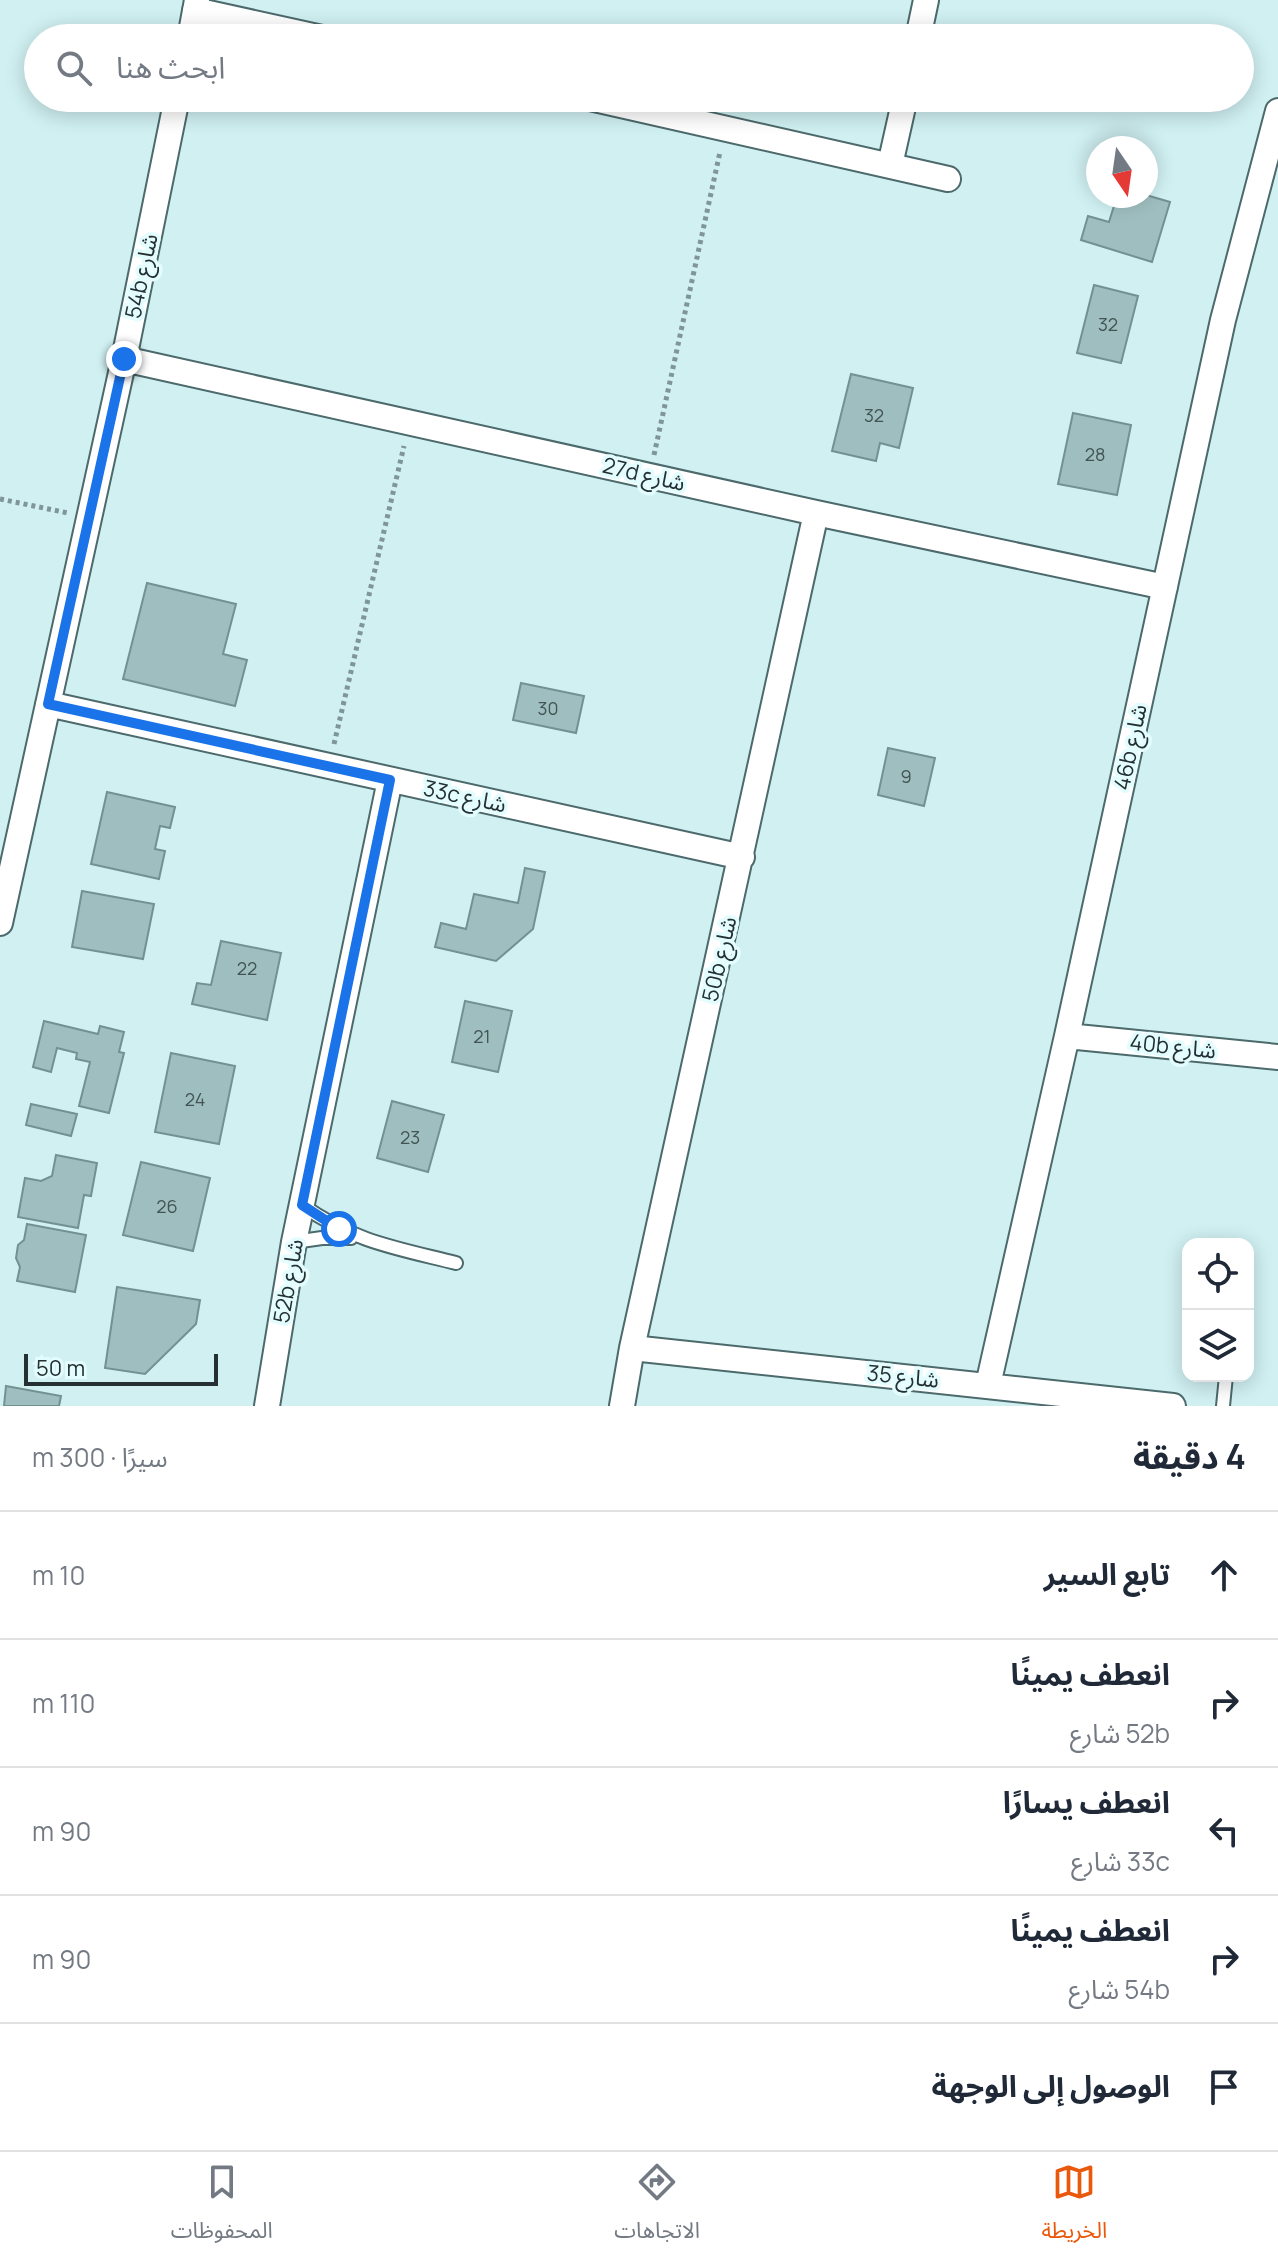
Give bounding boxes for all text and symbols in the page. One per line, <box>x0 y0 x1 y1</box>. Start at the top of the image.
search box <box>24 24 1254 112</box>
icon: search <box>52 46 96 90</box>
text: ابحث هنا <box>116 46 225 87</box>
north arrow <box>1086 136 1158 208</box>
street label: 54b شارع <box>117 231 167 322</box>
house number: 32 <box>1098 312 1118 336</box>
route end <box>106 341 142 377</box>
house number: 32 <box>864 403 884 427</box>
house number: 28 <box>1085 442 1105 466</box>
street label: 27d شارع <box>599 450 688 500</box>
house number: 30 <box>538 696 558 720</box>
street label: 46b شارع <box>1106 701 1156 793</box>
house number: 9 <box>900 764 912 788</box>
street label: 33c شارع <box>420 773 509 821</box>
street label: 50b شارع <box>695 914 745 1005</box>
house number: 22 <box>237 956 257 980</box>
house number: 21 <box>473 1024 491 1048</box>
street label: 40b شارع <box>1128 1027 1218 1067</box>
house number: 24 <box>185 1087 205 1111</box>
house number: 23 <box>400 1125 420 1149</box>
house number: 26 <box>156 1194 178 1218</box>
route start <box>321 1211 357 1247</box>
street label: 52b شارع <box>266 1237 312 1326</box>
map controls <box>1182 1238 1254 1382</box>
button: locate <box>1182 1238 1254 1310</box>
button: layers <box>1182 1310 1254 1382</box>
scale bar <box>24 1350 218 1386</box>
text: 50 m <box>36 1353 85 1383</box>
street label: شارع 35 <box>865 1357 940 1397</box>
text: 4 دقيقة <box>1133 1433 1246 1479</box>
text: سيرًا · 300 m <box>32 1439 168 1475</box>
text: تابع السير <box>1044 1553 1170 1594</box>
icon: ahead <box>1202 1553 1246 1597</box>
text: 10 m <box>32 1557 85 1593</box>
text: انعطف يمينًا <box>1011 1653 1170 1694</box>
icon: right <box>1202 1681 1246 1725</box>
text: 110 m <box>32 1685 95 1721</box>
text: 52b شارع <box>1070 1715 1170 1751</box>
text: انعطف يسارًا <box>1003 1781 1170 1822</box>
icon: left <box>1202 1809 1246 1853</box>
text: 90 m <box>32 1813 91 1849</box>
text: 33c شارع <box>1071 1843 1170 1879</box>
text: انعطف يمينًا <box>1011 1909 1170 1950</box>
icon: right <box>1202 1937 1246 1981</box>
text: 90 m <box>32 1941 91 1977</box>
text: 54b شارع <box>1068 1971 1170 2007</box>
text: الوصول إلى الوجهة <box>931 2065 1170 2106</box>
icon: arrive <box>1202 2065 1246 2109</box>
tab: المحفوظات <box>171 2160 273 2254</box>
tab: الاتجاهات <box>614 2160 700 2254</box>
tab: الخريطة <box>1041 2160 1107 2254</box>

